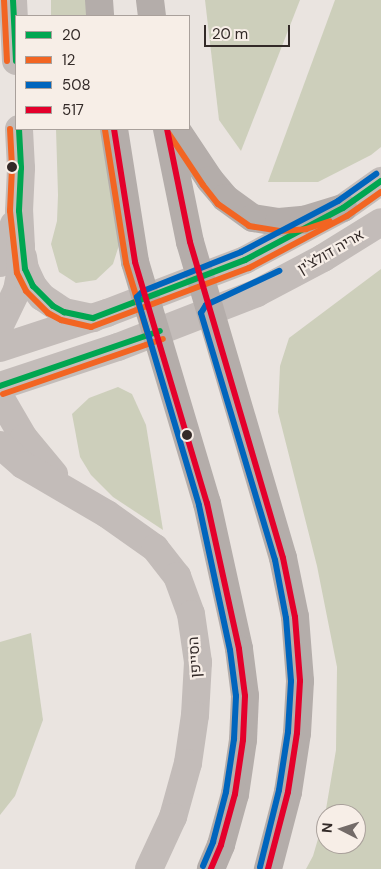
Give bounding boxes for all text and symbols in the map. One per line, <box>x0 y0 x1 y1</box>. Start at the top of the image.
legend <box>15 15 190 130</box>
scale bar <box>206 15 292 47</box>
text: 20 m <box>212 24 248 44</box>
text: 20 <box>62 25 81 45</box>
text: 12 <box>62 50 75 70</box>
text: 508 <box>62 75 91 95</box>
text: 517 <box>62 100 84 120</box>
unlabelled marker <box>7 162 17 172</box>
street label: אריה דולצ'ין <box>295 226 367 278</box>
unlabelled marker <box>182 430 192 440</box>
street label: הסייפן <box>185 636 205 678</box>
north arrow <box>316 804 366 854</box>
text: N <box>318 822 336 834</box>

